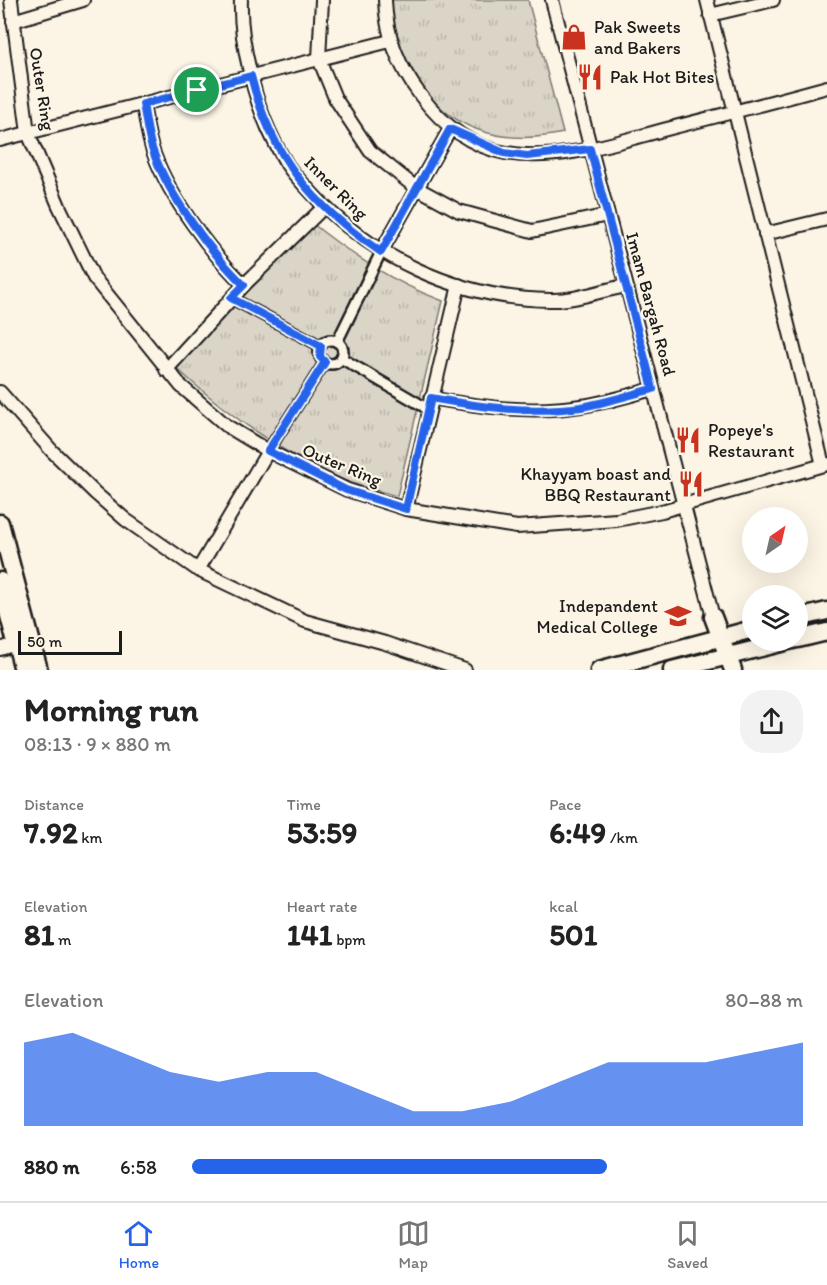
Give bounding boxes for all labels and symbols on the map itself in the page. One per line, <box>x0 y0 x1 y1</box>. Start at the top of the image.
place label: Pak Sweets and Bakers <box>594 16 681 59</box>
shop icon: Pak Sweets and Bakers <box>559 22 589 52</box>
street label: Outer Ring <box>25 46 60 133</box>
restaurant icon: Pak Hot Bites <box>575 62 605 92</box>
pin <box>171 64 222 115</box>
place label: Pak Hot Bites <box>610 66 715 88</box>
street label: Inner Ring <box>300 152 373 225</box>
street label: Imam Bargah Road <box>621 230 681 378</box>
place label: Popeye's Restaurant <box>708 419 795 462</box>
restaurant icon: Popeye's Restaurant <box>673 425 703 455</box>
street label: Outer Ring <box>299 438 386 492</box>
place label: Khayyam boast and BBQ Restaurant <box>520 463 671 506</box>
restaurant icon: Khayyam boast and BBQ Restaurant <box>676 469 706 499</box>
north arrow <box>742 507 808 573</box>
place label: Indepandent Medical College <box>537 595 658 638</box>
school or university icon: Indepandent Medical College <box>663 601 693 631</box>
scale bar <box>18 628 122 656</box>

